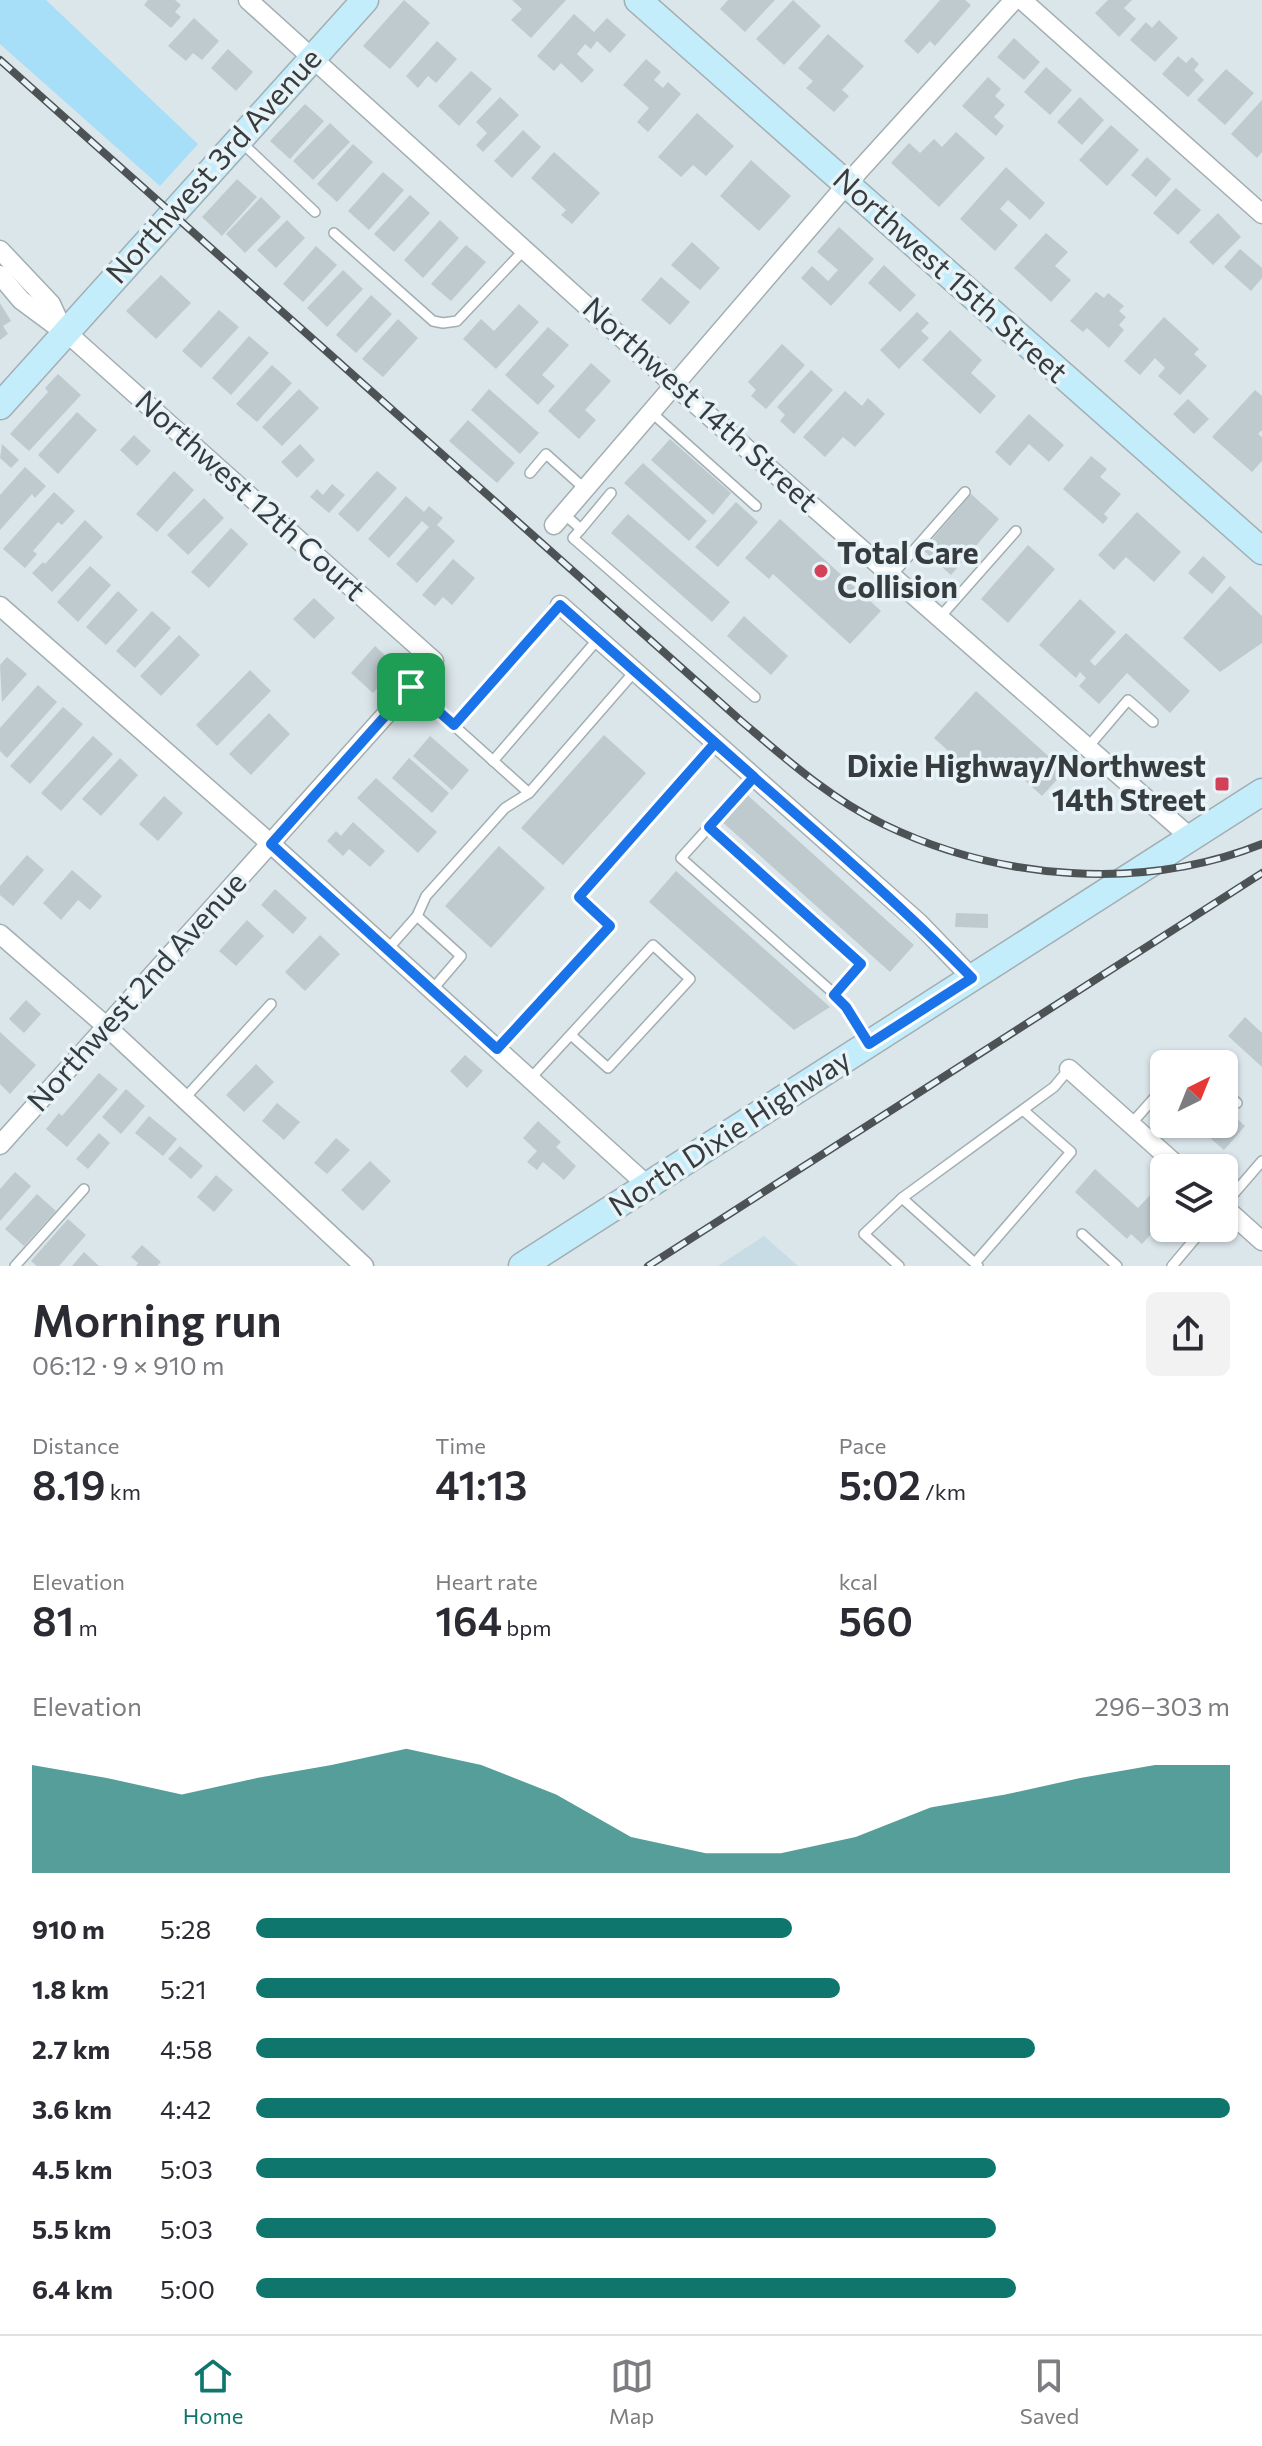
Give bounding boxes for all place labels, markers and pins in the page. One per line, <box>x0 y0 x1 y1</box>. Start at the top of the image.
place label: Total Care Collision <box>837 533 978 604</box>
marker: Total Care Collision <box>812 562 830 580</box>
pin <box>377 653 445 721</box>
place label: Dixie Highway/Northwest 14th Street <box>847 746 1206 817</box>
marker: Dixie Highway/Northwest 14th Street <box>1213 775 1231 793</box>

